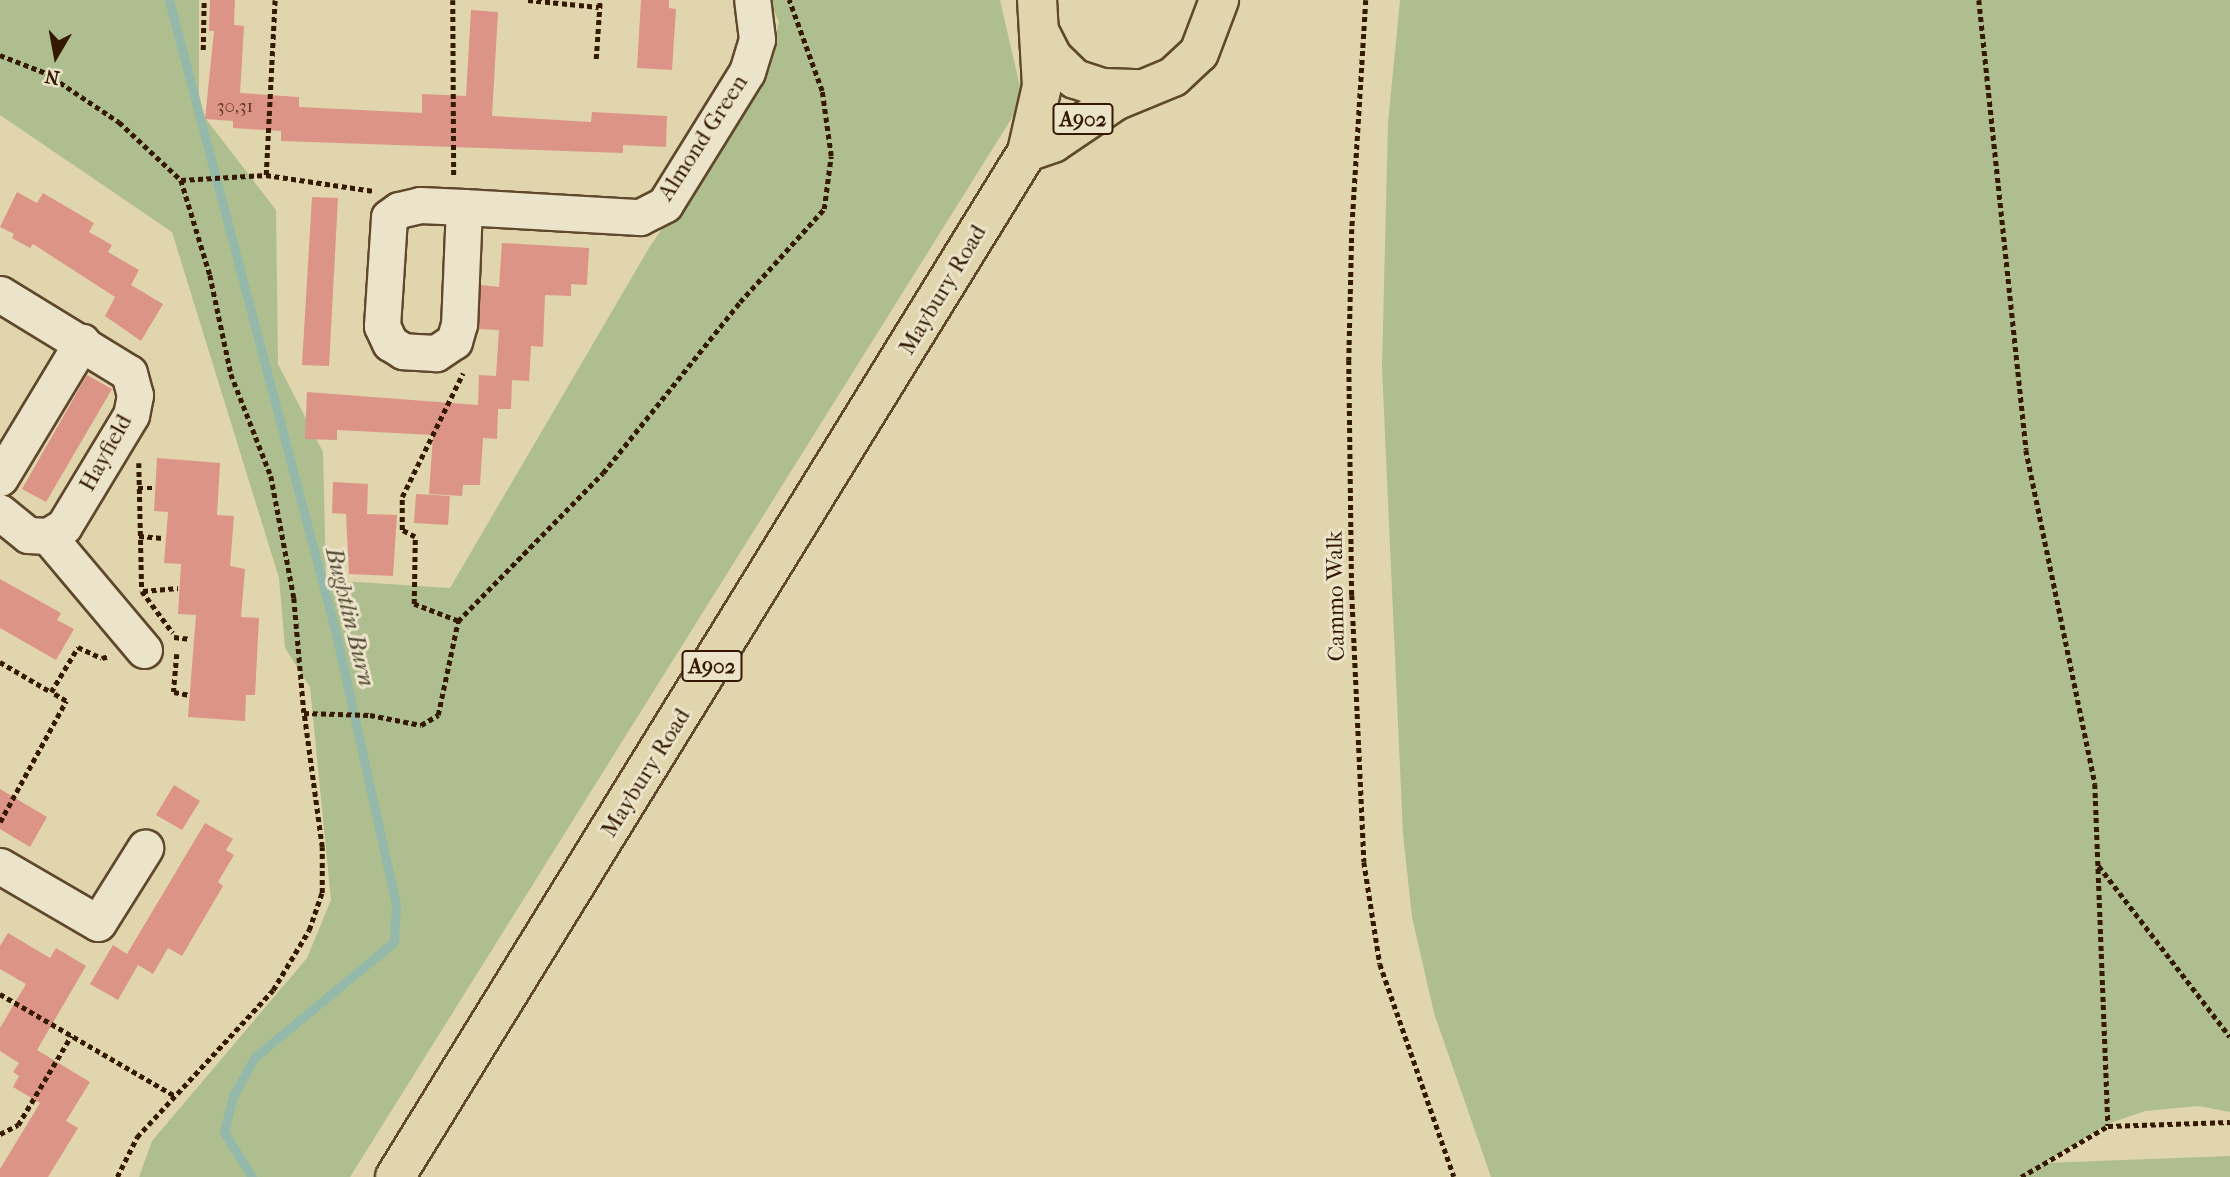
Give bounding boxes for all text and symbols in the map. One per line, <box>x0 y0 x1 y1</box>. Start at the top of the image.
north arrow <box>21 21 91 91</box>
text: N <box>43 65 61 89</box>
street label: Almond Green <box>652 70 754 206</box>
house number: 30,31 <box>217 96 253 118</box>
road number: A902 <box>1052 102 1114 136</box>
street label: Maybury Road <box>893 220 993 360</box>
street label: Hayfield <box>74 410 138 496</box>
street label: Cammo Walk <box>1321 530 1351 662</box>
water label: Bughtlin Burn <box>319 544 381 690</box>
road number: A902 <box>680 648 744 684</box>
street label: Maybury Road <box>595 704 697 842</box>

